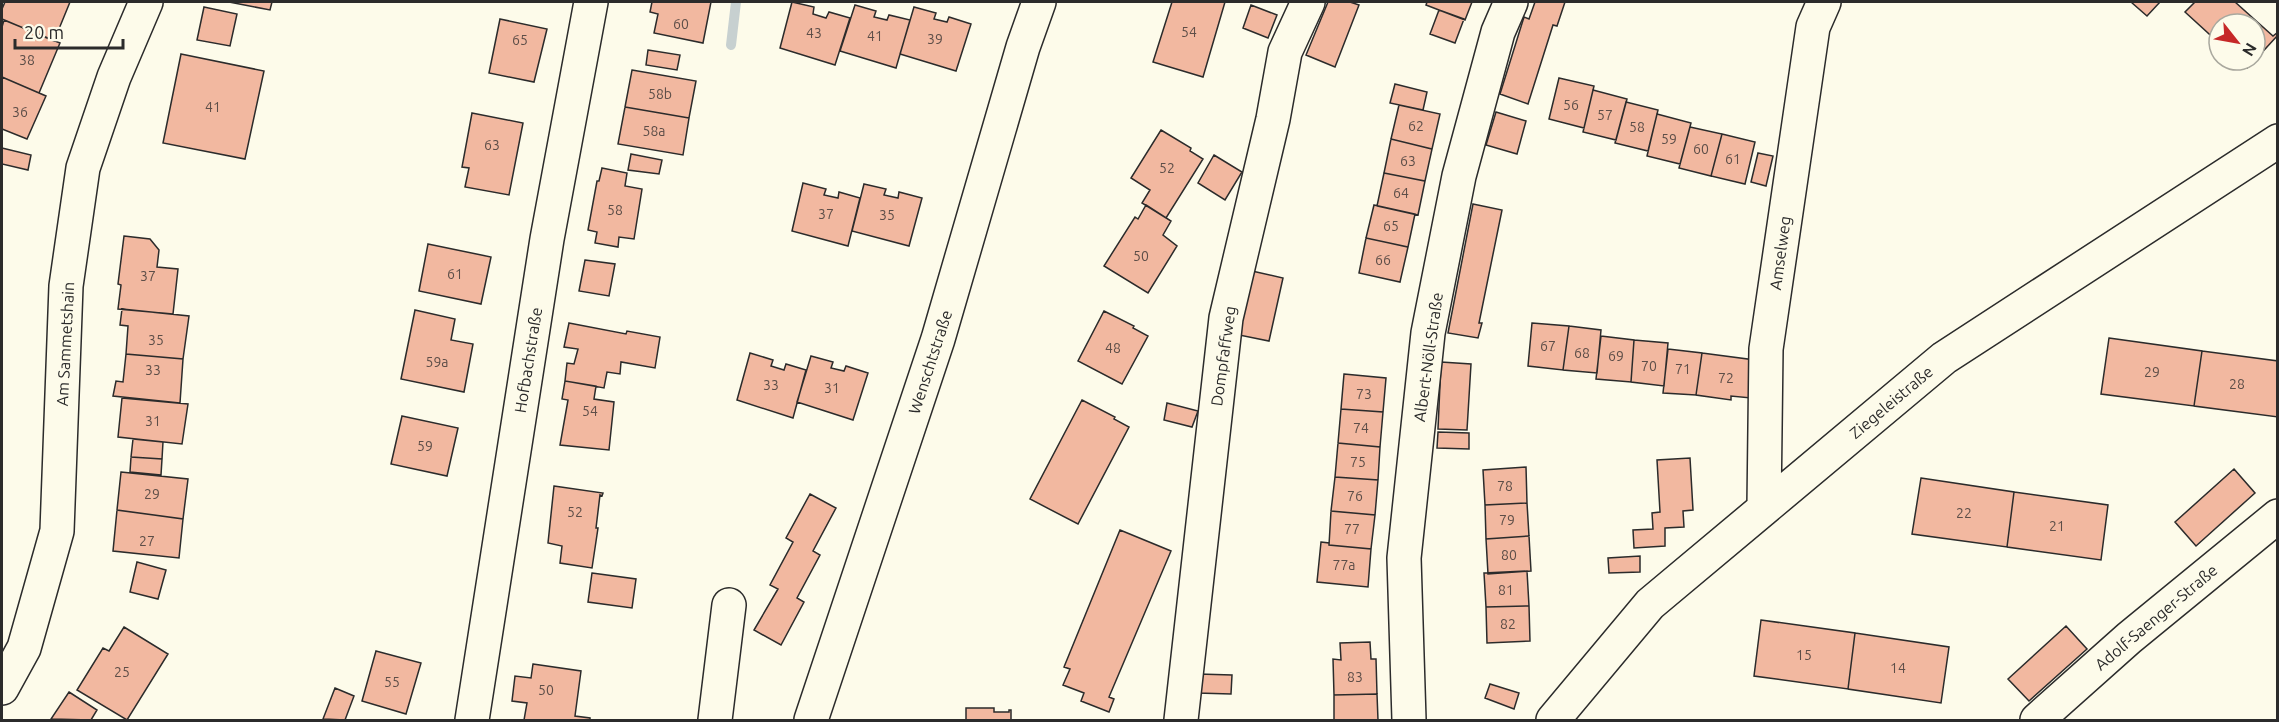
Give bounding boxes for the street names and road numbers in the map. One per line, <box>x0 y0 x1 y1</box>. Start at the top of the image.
street label: Amselweg <box>1766 215 1794 291</box>
street label: Am Sammetshain <box>53 281 77 407</box>
street label: Albert-Nöll-Straße <box>1410 291 1446 423</box>
street label: Dompfaffweg <box>1207 305 1239 407</box>
street label: Hofbachstraße <box>511 306 545 414</box>
street label: Wenschtstraße <box>905 308 955 416</box>
street label: Ziegeleistraße <box>1846 362 1936 442</box>
street label: Adolf-Saenger-Straße <box>2091 561 2221 673</box>

